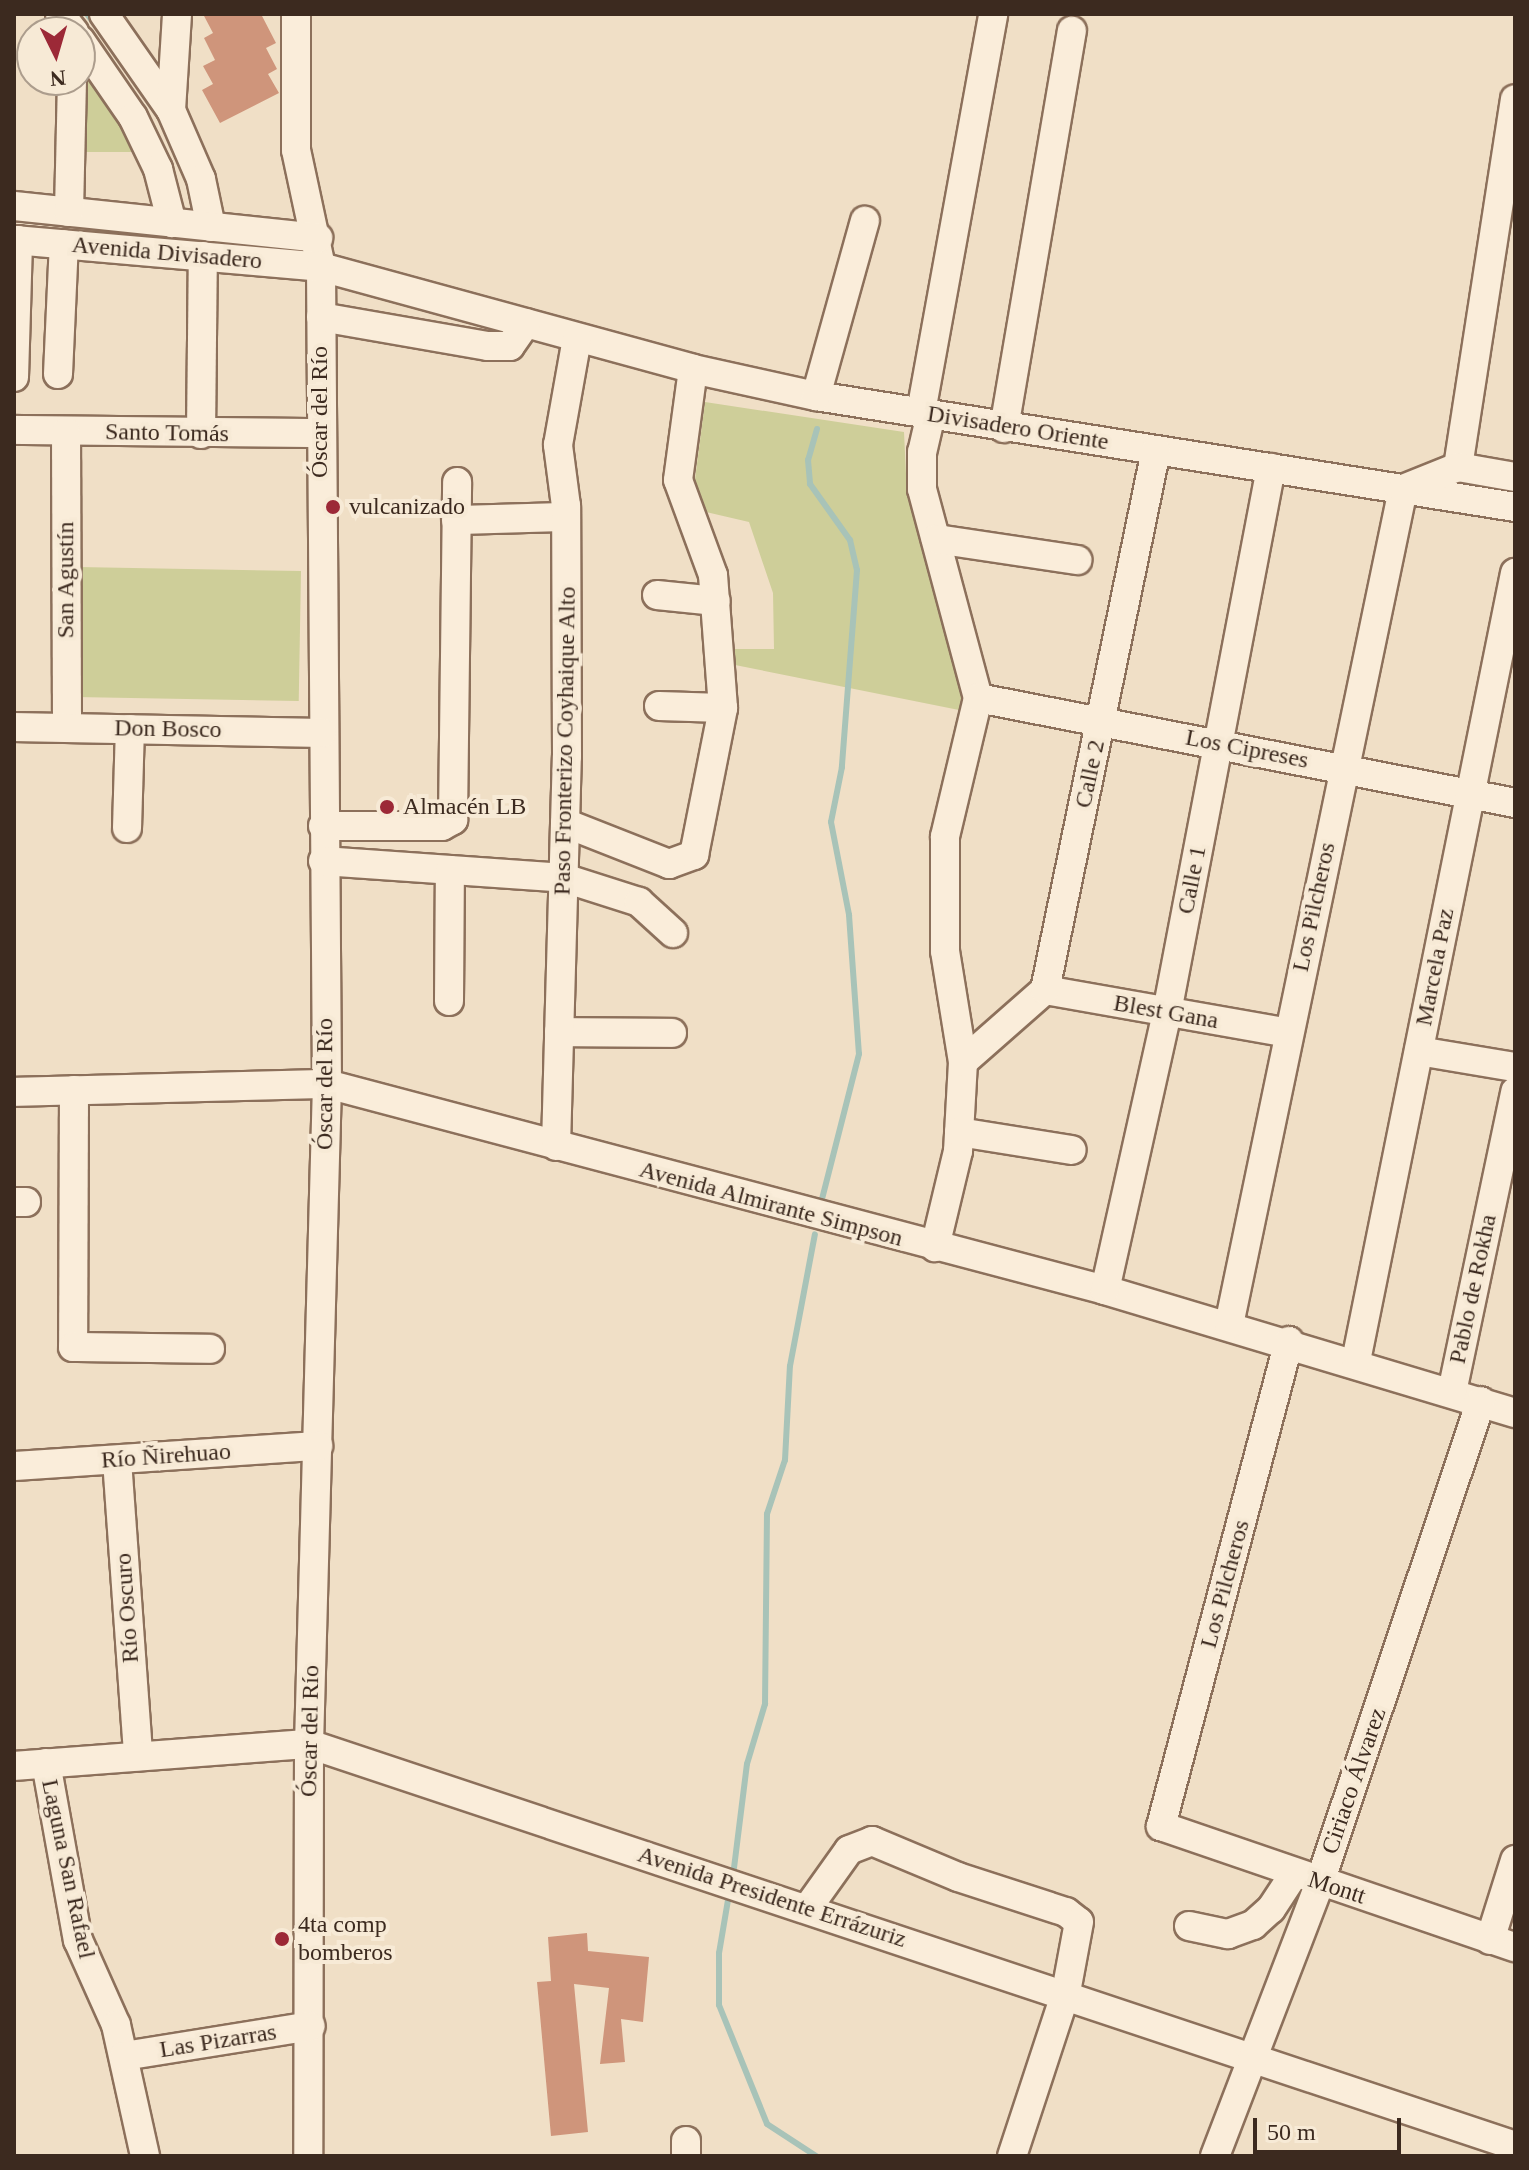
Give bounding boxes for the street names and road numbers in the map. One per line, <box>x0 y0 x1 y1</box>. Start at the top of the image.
street label: Avenida Divisadero <box>71 230 263 276</box>
street label: Óscar del Río <box>306 346 334 478</box>
street label: Divisadero Oriente <box>925 399 1111 457</box>
street label: Santo Tomás <box>105 418 229 448</box>
street label: San Agustín <box>52 521 80 639</box>
street label: Paso Fronterizo Coyhaique Alto <box>548 586 582 896</box>
street label: Don Bosco <box>114 714 222 744</box>
street label: Los Cipreses <box>1183 723 1311 775</box>
street label: Calle 2 <box>1069 737 1111 811</box>
street label: Los Pilcheros <box>1286 840 1342 974</box>
street label: Calle 1 <box>1171 844 1213 916</box>
street label: Marcela Paz <box>1409 906 1461 1028</box>
street label: Blest Gana <box>1111 989 1221 1035</box>
street label: Óscar del Río <box>311 1018 339 1150</box>
street label: Avenida Almirante Simpson <box>635 1155 907 1253</box>
street label: Pablo de Rokha <box>1443 1212 1503 1366</box>
street label: Río Ñirehuao <box>100 1437 232 1475</box>
street label: Los Pilcheros <box>1194 1517 1256 1651</box>
street label: Río Oscuro <box>109 1552 145 1664</box>
street label: Óscar del Río <box>294 1665 326 1797</box>
street label: Ciriaco Álvarez <box>1316 1704 1392 1858</box>
street label: Laguna San Rafael <box>35 1777 101 1961</box>
street label: Avenida Presidente Errázuriz <box>634 1840 910 1954</box>
street label: Montt <box>1305 1865 1369 1911</box>
street label: Las Pizarras <box>157 2018 279 2064</box>

